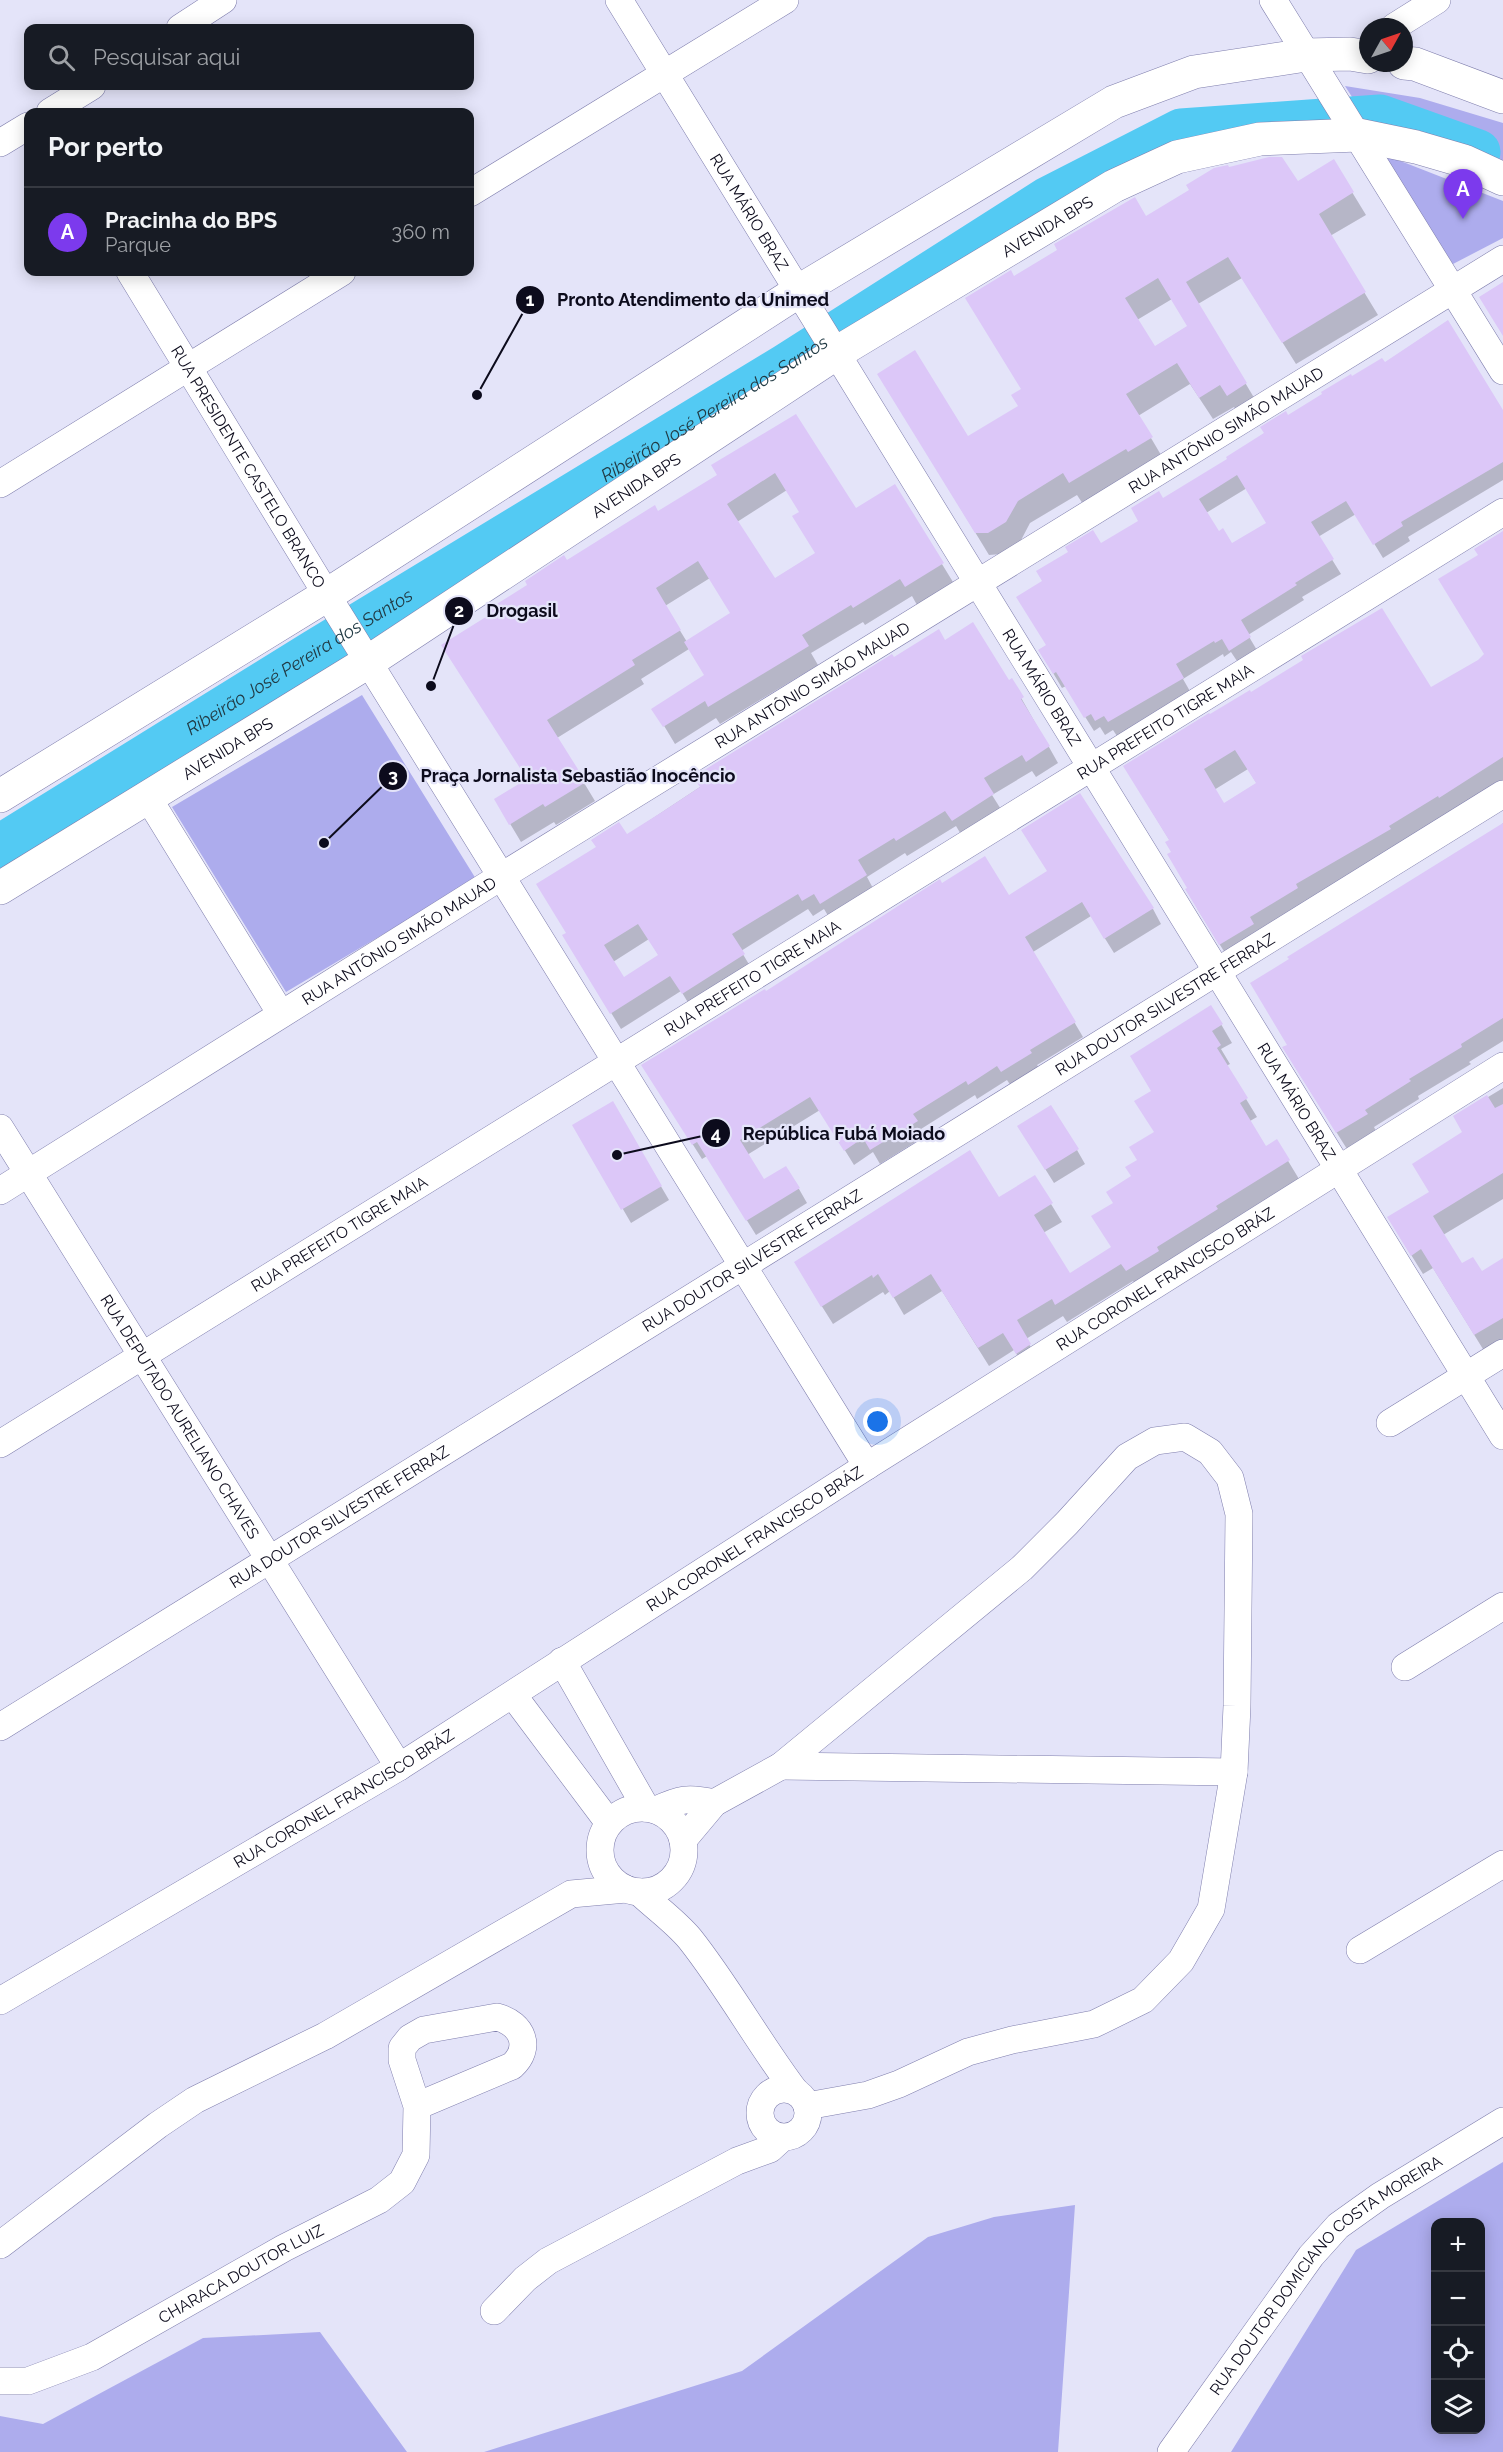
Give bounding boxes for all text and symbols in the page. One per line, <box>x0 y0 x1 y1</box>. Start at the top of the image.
north arrow <box>1359 18 1413 72</box>
search box <box>24 24 474 90</box>
icon: search <box>45 41 78 74</box>
text: Pesquisar aqui <box>93 44 240 70</box>
text: Por perto <box>48 132 163 162</box>
street label: RUA MÁRIO BRAZ <box>706 150 792 274</box>
pin: A <box>1444 170 1482 219</box>
street label: AVENIDA BPS <box>999 192 1097 261</box>
text: Pracinha do BPS <box>105 207 277 233</box>
text: A <box>61 220 74 244</box>
text: 360 m <box>392 220 450 244</box>
text: Parque <box>105 233 171 257</box>
callout: Pronto Atendimento da Unimed <box>515 282 841 318</box>
text: 1 <box>526 289 535 310</box>
text: Pronto Atendimento da Unimed <box>557 289 829 310</box>
water label: Ribeirão José Pereira dos Santos <box>597 331 832 486</box>
street label: RUA PRESIDENTE CASTELO BRANCO <box>167 342 329 592</box>
street label: RUA ANTÔNIO SIMÃO MAUAD <box>1125 363 1327 498</box>
street label: AVENIDA BPS <box>588 449 685 522</box>
water label: Ribeirão José Pereira dos Santos <box>182 584 417 739</box>
callout: Drogasil <box>444 593 569 629</box>
text: 2 <box>454 600 464 621</box>
text: Drogasil <box>486 600 558 621</box>
street label: RUA ANTÔNIO SIMÃO MAUAD <box>711 618 913 753</box>
street label: RUA MÁRIO BRAZ <box>998 625 1085 749</box>
street label: RUA PREFEITO TIGRE MAIA <box>1074 660 1257 784</box>
street label: AVENIDA BPS <box>179 714 277 784</box>
callout: Praça Jornalista Sebastião Inocêncio <box>378 758 748 794</box>
text: 3 <box>388 765 398 786</box>
text: Praça Jornalista Sebastião Inocêncio <box>421 765 736 786</box>
street label: RUA ANTÔNIO SIMÃO MAUAD <box>299 873 500 1009</box>
street label: RUA PREFEITO TIGRE MAIA <box>661 916 844 1040</box>
street label: RUA DOUTOR SILVESTRE FERRAZ <box>1052 929 1278 1080</box>
street label: RUA MÁRIO BRAZ <box>1253 1039 1340 1163</box>
callout: República Fubá Moiado <box>701 1115 957 1151</box>
text: 4 <box>711 1123 721 1144</box>
text: República Fubá Moiado <box>743 1123 945 1144</box>
street label: RUA PREFEITO TIGRE MAIA <box>248 1172 431 1296</box>
street label: RUA DOUTOR SILVESTRE FERRAZ <box>639 1185 865 1336</box>
street label: RUA CORONEL FRANCISCO BRÁZ <box>1053 1203 1278 1355</box>
street label: RUA DEPUTADO AURELIANO CHAVES <box>96 1291 263 1543</box>
your location <box>863 1407 892 1436</box>
street label: RUA DOUTOR SILVESTRE FERRAZ <box>226 1442 452 1592</box>
street label: RUA CORONEL FRANCISCO BRÁZ <box>643 1462 866 1615</box>
street label: RUA CORONEL FRANCISCO BRÁZ <box>230 1725 458 1872</box>
street label: RUA DOUTOR DOMICIANO COSTA MOREIRA <box>1206 2151 1446 2399</box>
map controls <box>1431 2218 1485 2434</box>
button: + <box>1431 2218 1485 2272</box>
street label: CHARACA DOUTOR LUIZ <box>155 2221 327 2327</box>
button: − <box>1431 2272 1485 2326</box>
button: locate <box>1431 2326 1485 2380</box>
button: layers <box>1431 2380 1485 2434</box>

